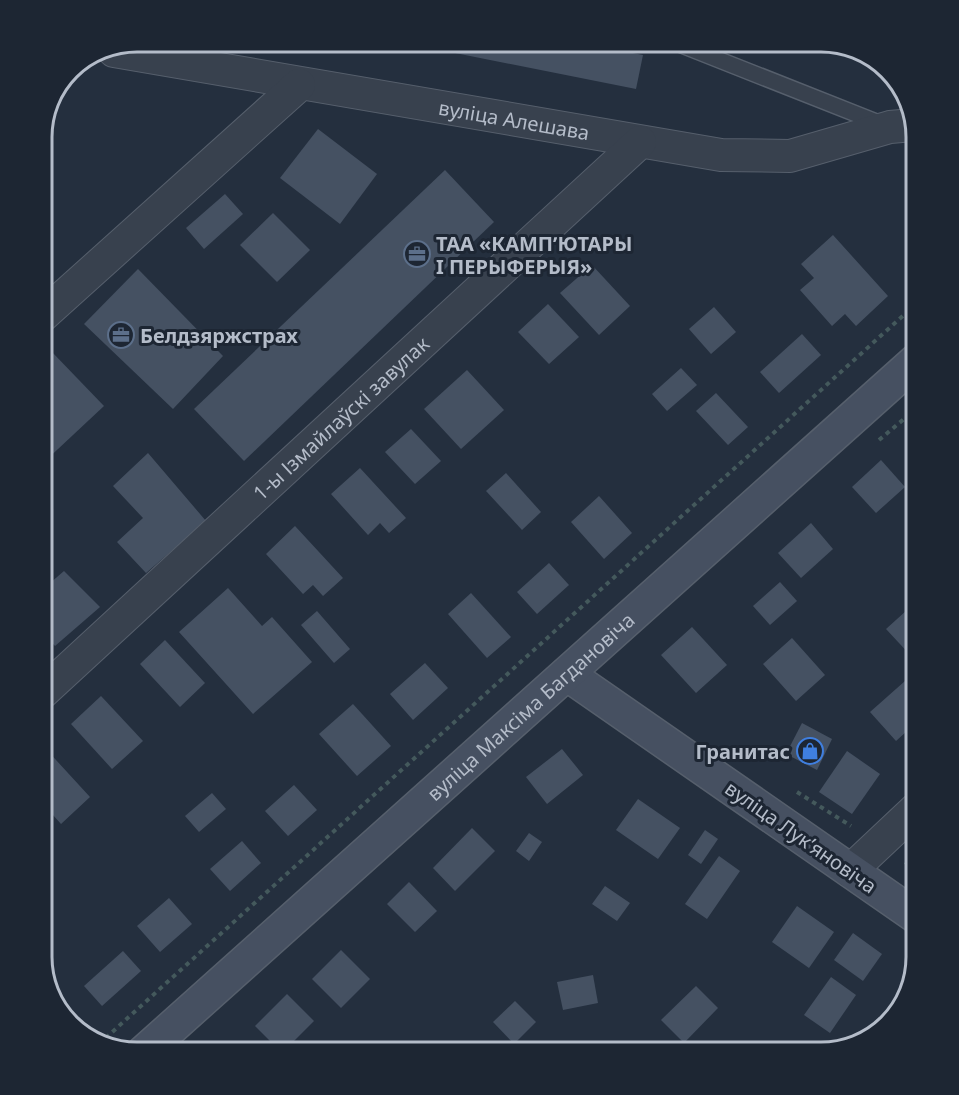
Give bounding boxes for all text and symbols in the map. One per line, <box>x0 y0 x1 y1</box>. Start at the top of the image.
street label: вуліца Алешава <box>437 93 592 146</box>
place label: ТАА «КАМПʼЮТАРЫ I ПЕРЫФЕРЫЯ» <box>436 230 632 280</box>
office icon: ТАА «КАМПʼЮТАРЫ I ПЕРЫФЕРЫЯ» <box>402 239 432 269</box>
office icon: Белдзяржстрах <box>106 320 136 350</box>
place label: Белдзяржстрах <box>140 322 298 349</box>
street label: 1-ы Ізмайлаўскі завулак <box>247 330 435 506</box>
street label: вуліца Максіма Багдановіча <box>421 606 640 806</box>
shop icon: Гранитас <box>795 736 825 766</box>
place label: Гранитас <box>696 738 790 765</box>
street label: вуліца Лукʼяновіча <box>720 775 882 899</box>

